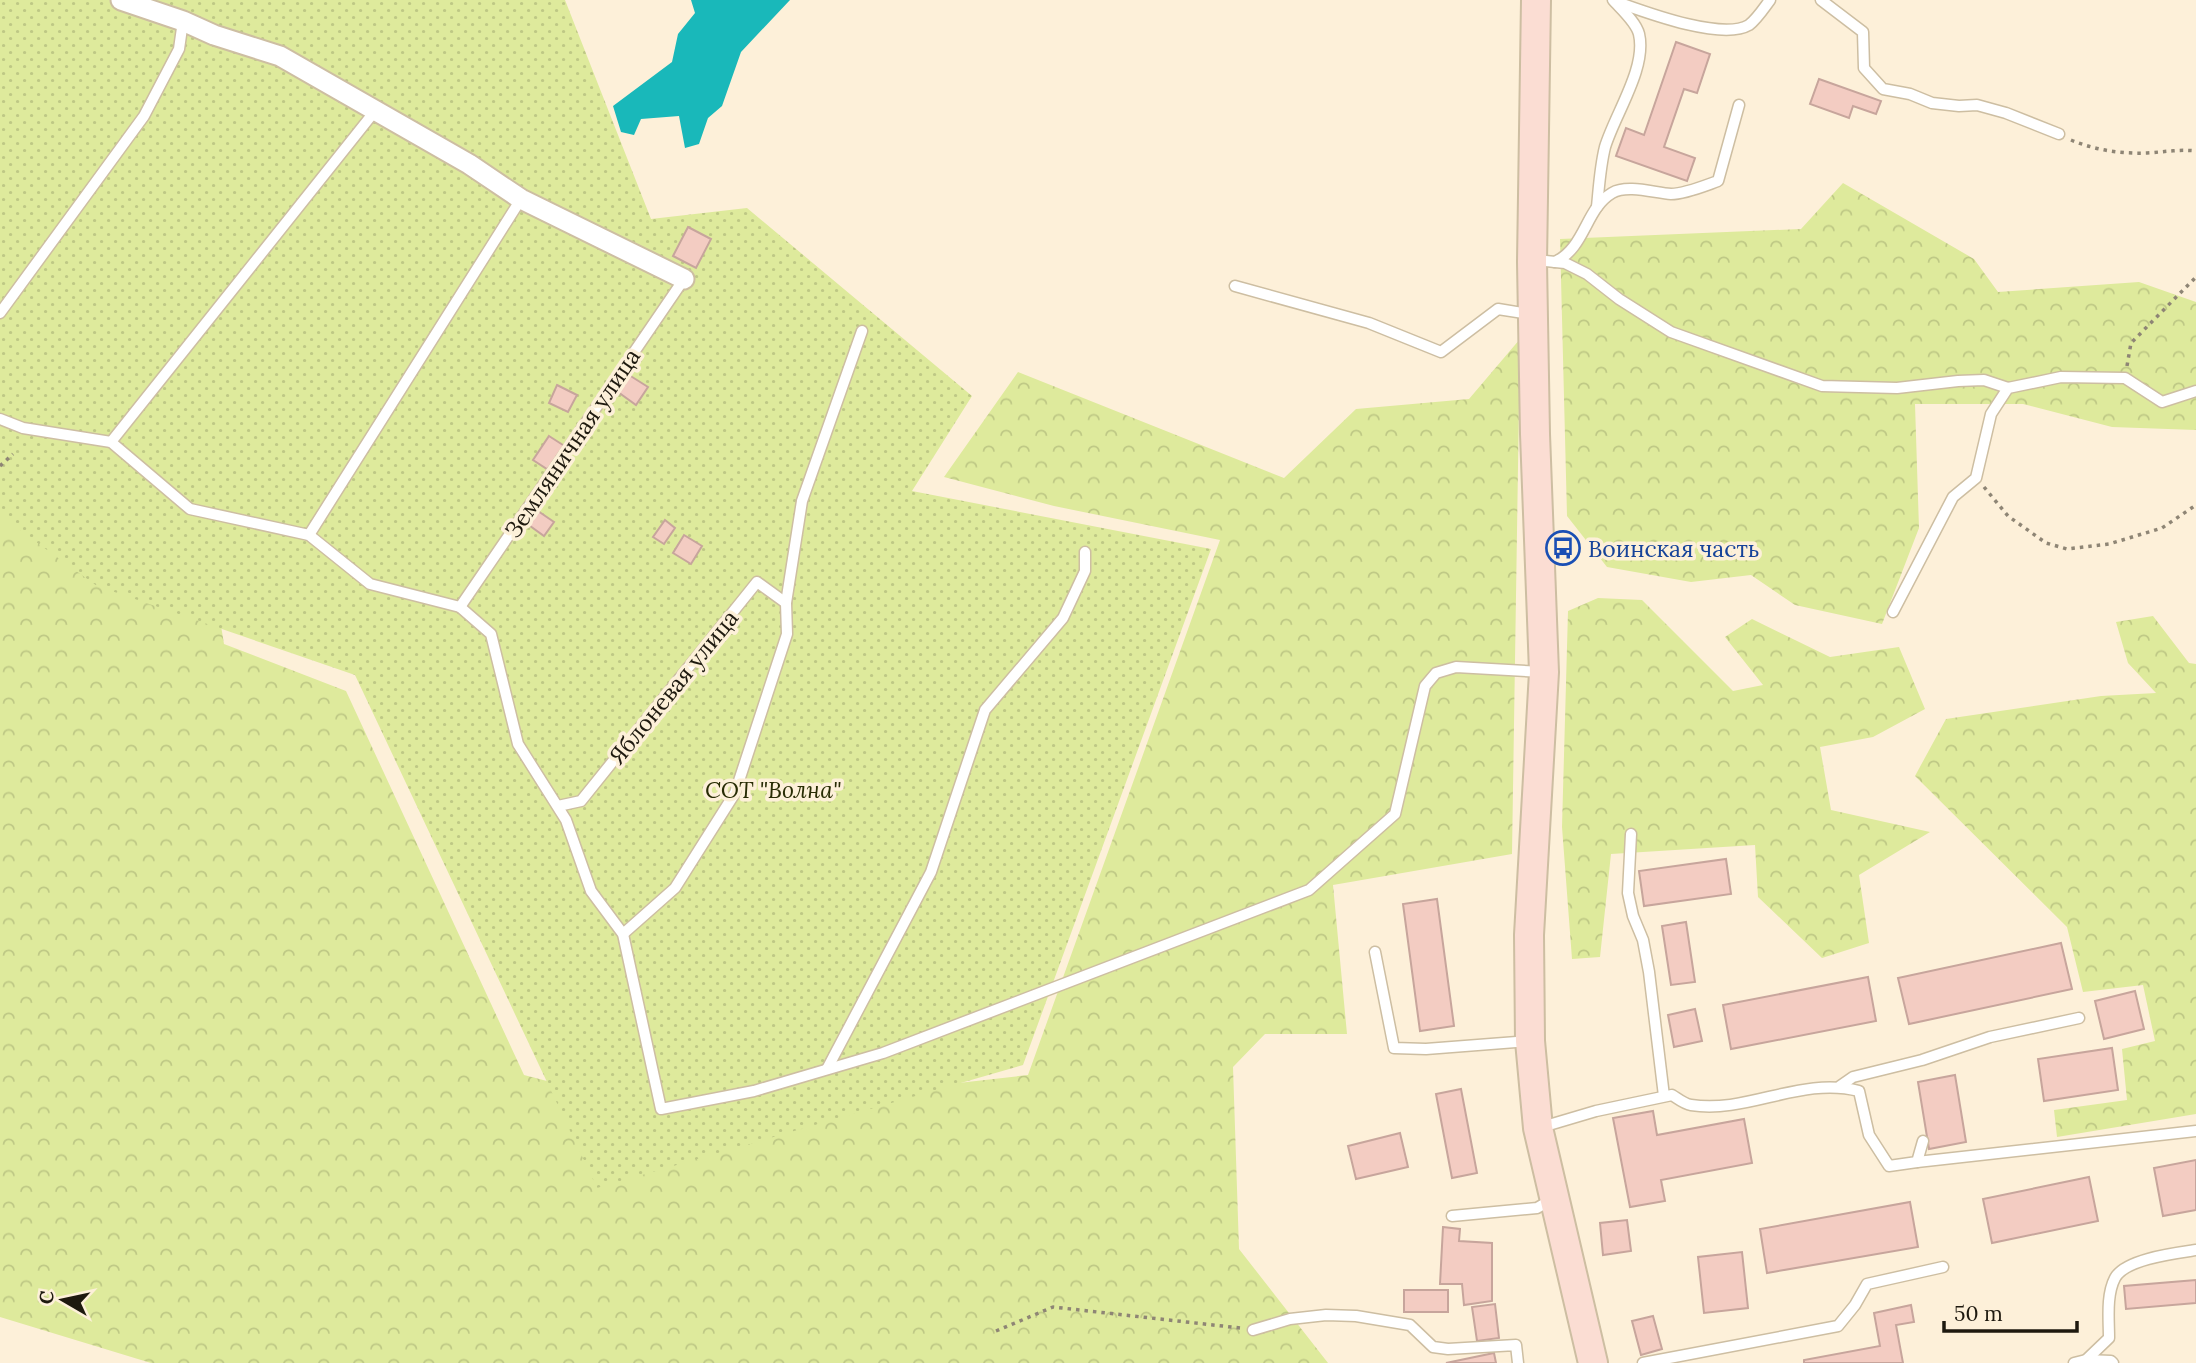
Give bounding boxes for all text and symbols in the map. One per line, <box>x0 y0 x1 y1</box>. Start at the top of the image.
street label: Земляничная улица <box>498 343 646 543</box>
bus stop icon: Воинская часть <box>1544 529 1582 567</box>
place label: Воинская часть <box>1588 534 1760 563</box>
street label: Яблоневая улица <box>602 604 744 770</box>
park label: СОТ "Волна" <box>705 775 841 804</box>
north arrow <box>28 1265 98 1335</box>
text: С <box>33 1289 59 1306</box>
scale bar <box>1944 1290 2077 1334</box>
text: 50 m <box>1954 1300 2003 1327</box>

